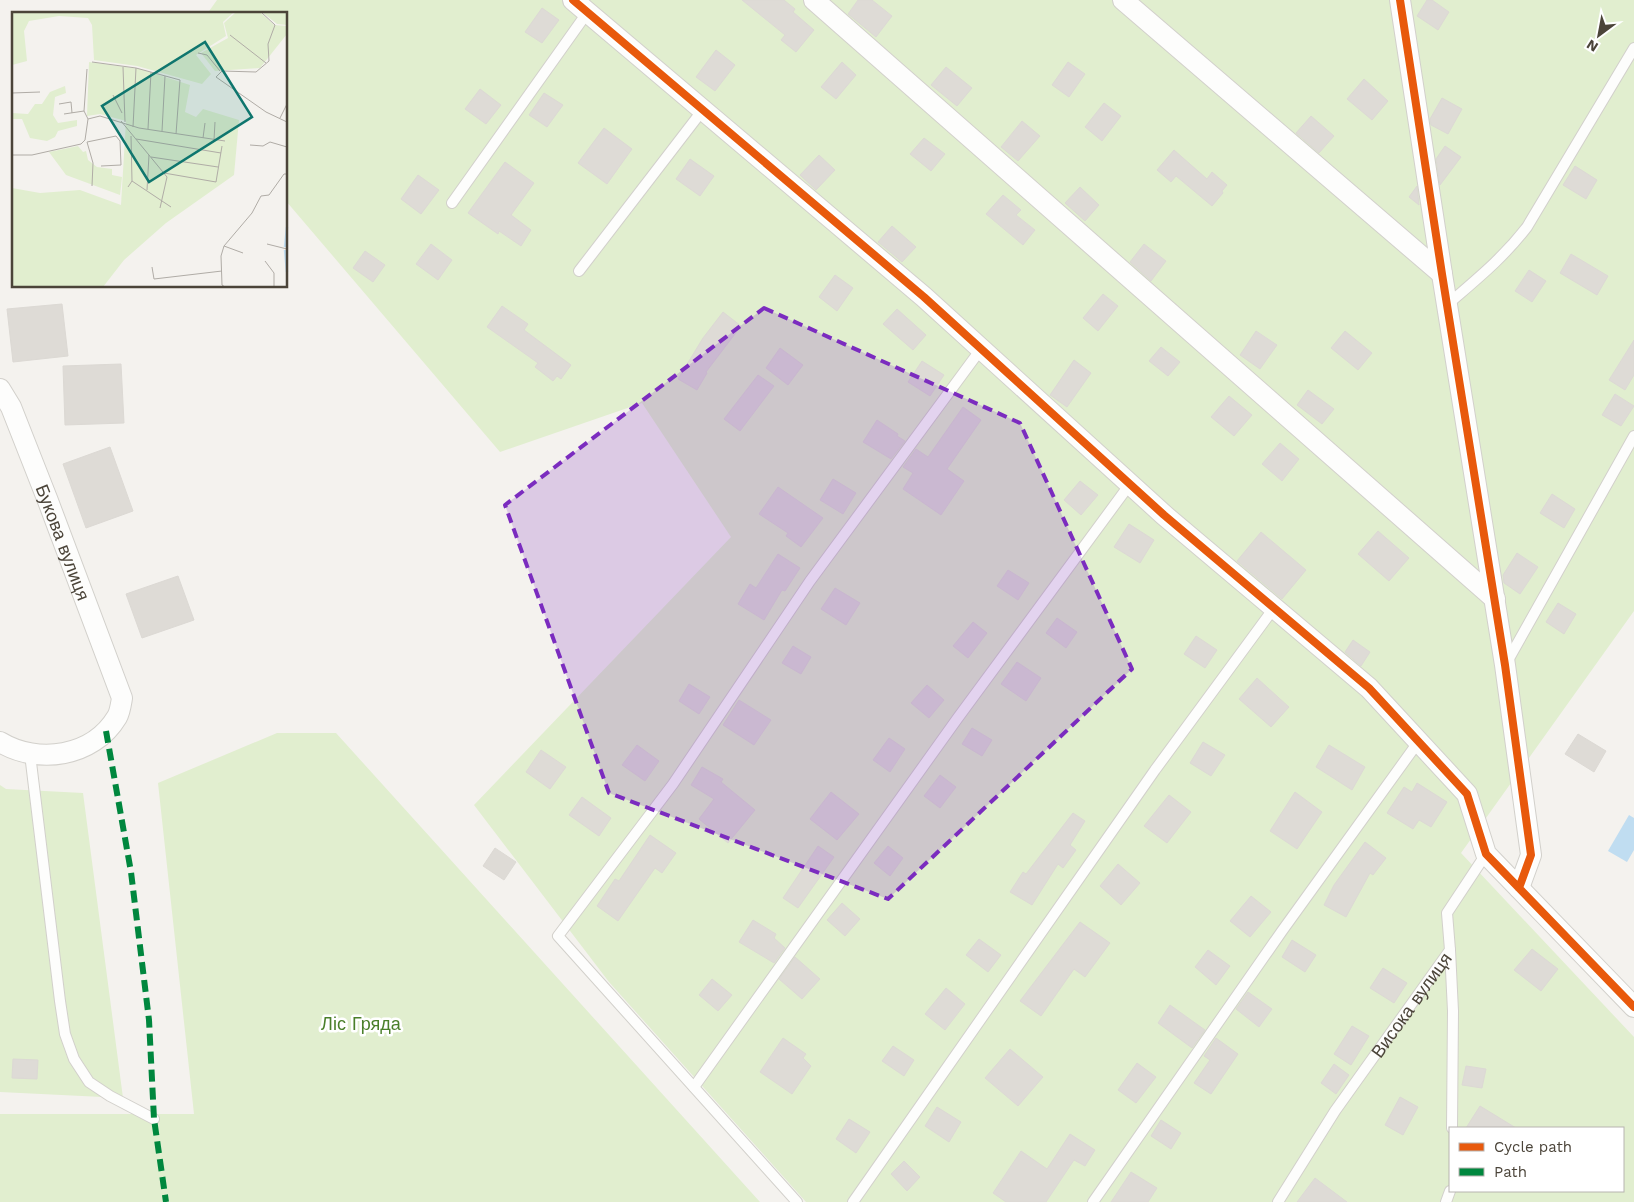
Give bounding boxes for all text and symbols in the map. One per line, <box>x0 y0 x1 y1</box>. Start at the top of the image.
north arrow <box>1574 10 1624 60</box>
inset map <box>12 12 288 288</box>
text: N <box>1583 36 1601 56</box>
street label: Букова вулиця <box>32 481 95 603</box>
street label: Висока вулиця <box>1366 948 1456 1061</box>
park label: Ліс Гряда <box>321 1013 402 1034</box>
legend <box>1449 1127 1624 1192</box>
text: Cycle path <box>1494 1138 1572 1156</box>
text: Path <box>1494 1163 1527 1181</box>

